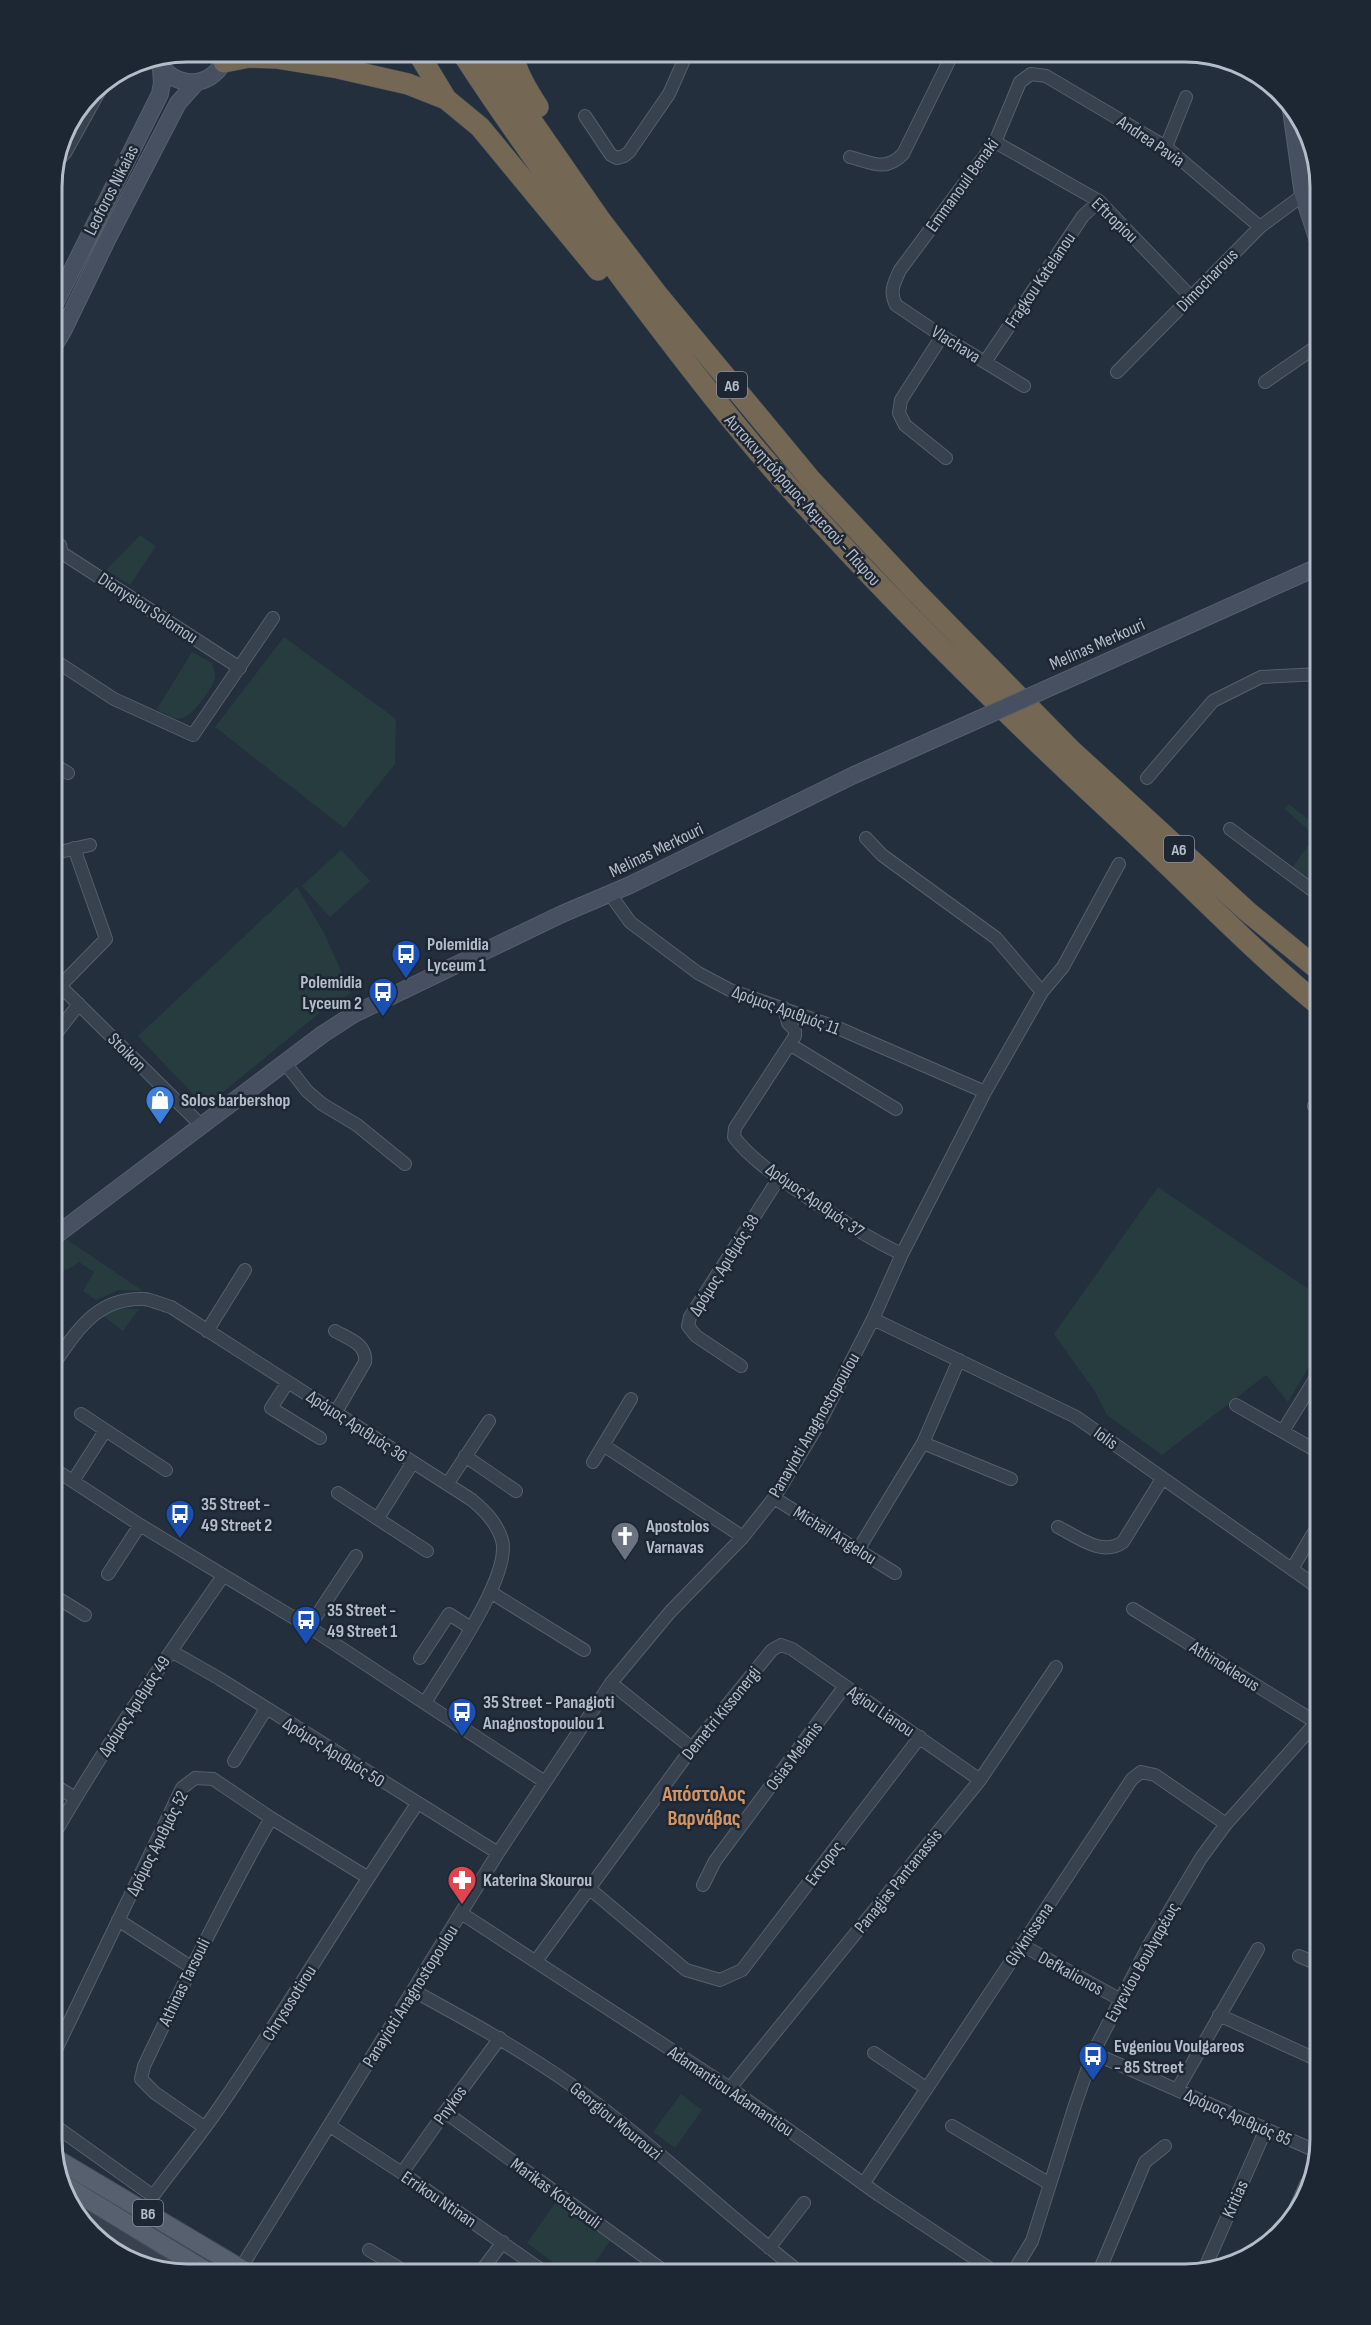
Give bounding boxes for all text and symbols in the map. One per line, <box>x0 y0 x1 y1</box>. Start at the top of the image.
street label: Andrea Pavia <box>1112 111 1188 172</box>
street label: Emmanouil Benaki <box>922 135 1003 236</box>
street label: Leoforos Nikaias <box>80 142 143 239</box>
street label: Eftropiou <box>1087 193 1142 247</box>
street label: Fragkou Katelanou <box>1001 228 1080 332</box>
street label: Dimocharous <box>1172 244 1242 316</box>
street label: Vlachava <box>927 321 984 368</box>
road number: A6 <box>717 372 747 398</box>
street label: Αυτοκινητόδρομος Λεμεσού - Πάφου <box>719 410 885 590</box>
street label: Dionysiou Solomou <box>94 568 201 648</box>
street label: Melinas Merkouri <box>1046 614 1148 675</box>
street label: Melinas Merkouri <box>606 819 707 882</box>
road number: A6 <box>1164 836 1194 862</box>
place label: Polemidia Lyceum 1 <box>427 934 489 976</box>
bus stop icon: Polemidia Lyceum 1 <box>390 938 422 980</box>
place label: Polemidia Lyceum 2 <box>300 972 362 1014</box>
bus stop icon: Polemidia Lyceum 2 <box>367 976 399 1018</box>
street label: Δρόμος Αριθμός 11 <box>729 981 843 1040</box>
street label: Stoikon <box>103 1029 150 1076</box>
shop icon: Solos barbershop <box>144 1084 176 1126</box>
place label: Solos barbershop <box>181 1090 291 1111</box>
street label: Δρόμος Αριθμός 37 <box>762 1159 868 1242</box>
street label: Δρόμος Αριθμός 38 <box>685 1211 764 1320</box>
street label: Panayioti Anagnostopoulou <box>764 1349 864 1501</box>
street label: Δρόμος Αριθμός 36 <box>303 1386 411 1467</box>
street label: Iolis <box>1090 1423 1122 1454</box>
place label: 35 Street - 49 Street 2 <box>201 1494 272 1536</box>
bus stop icon: 35 Street - 49 Street 2 <box>164 1498 196 1540</box>
street label: Michail Angelou <box>789 1502 880 1569</box>
place label: Apostolos Varnavas <box>645 1516 710 1558</box>
church icon: Apostolos Varnavas <box>609 1520 641 1562</box>
place label: 35 Street - 49 Street 1 <box>327 1600 397 1642</box>
bus stop icon: 35 Street - 49 Street 1 <box>290 1604 322 1646</box>
street label: Athinokleous <box>1185 1636 1264 1696</box>
street label: Δρόμος Αριθμός 49 <box>94 1652 175 1761</box>
street label: Demetri Kissonergi <box>677 1663 765 1764</box>
street label: Agiou Lianou <box>843 1681 918 1741</box>
place label: 35 Street - Panagioti Anagnostopoulou 1 <box>482 1692 614 1734</box>
bus stop icon: 35 Street - Panagioti Anagnostopoulou 1 <box>446 1696 478 1738</box>
street label: Δρόμος Αριθμός 50 <box>279 1713 388 1792</box>
street label: Osias Melanis <box>762 1718 827 1795</box>
district label: Απόστολος Βαρνάβας <box>661 1782 746 1831</box>
street label: Δρόμος Αριθμός 52 <box>122 1787 193 1899</box>
street label: Panagias Pantanassis <box>850 1825 947 1937</box>
street label: Εκτορος <box>801 1837 848 1890</box>
pharmacy icon: Katerina Skourou <box>446 1864 478 1906</box>
place label: Katerina Skourou <box>483 1870 592 1891</box>
street label: Glyknissena <box>1001 1899 1058 1970</box>
street label: Ευγενίου Βουλγαρέως <box>1101 1899 1184 2026</box>
street label: Panayioti Anagnostopoulou <box>358 1921 463 2071</box>
street label: Athinas Tarsouli <box>154 1935 215 2030</box>
street label: Defkalionos <box>1034 1947 1107 2000</box>
street label: Chrysosotirou <box>258 1962 321 2045</box>
place label: Evgeniou Voulgareos - 85 Street <box>1114 2036 1244 2078</box>
bus stop icon: Evgeniou Voulgareos - 85 Street <box>1077 2040 1109 2082</box>
street label: Adamantiou Adamantiou <box>663 2041 798 2141</box>
street label: Georgiou Mourouzi <box>565 2078 666 2165</box>
street label: Pnykos <box>429 2082 471 2129</box>
street label: Δρόμος Αριθμός 85 <box>1181 2084 1295 2150</box>
street label: Marikas Kotopouli <box>506 2153 605 2233</box>
street label: Errikou Ntinan <box>397 2167 480 2232</box>
street label: Kritias <box>1218 2177 1253 2221</box>
road number: B6 <box>133 2200 163 2226</box>

